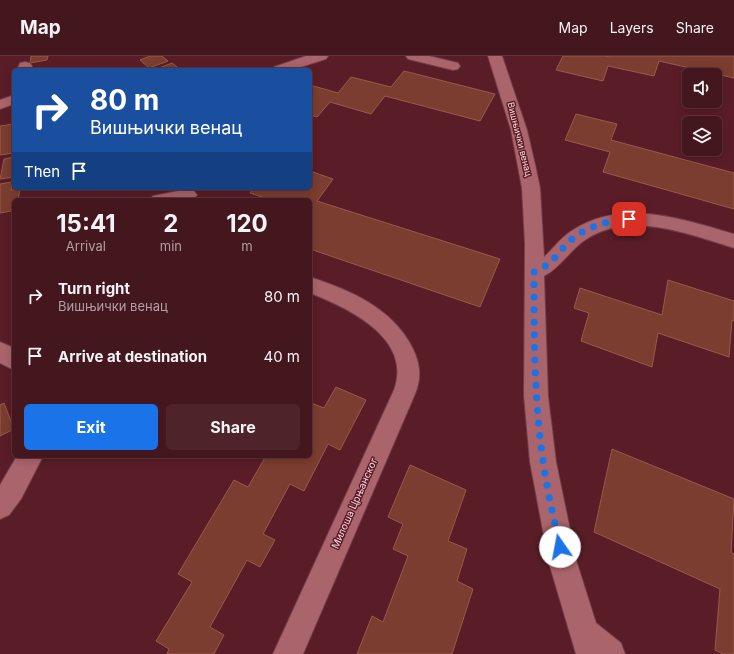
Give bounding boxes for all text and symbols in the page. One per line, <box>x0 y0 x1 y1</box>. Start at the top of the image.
text: Map <box>20 16 61 39</box>
text: Map <box>559 19 588 36</box>
text: Layers <box>610 19 654 36</box>
text: Share <box>676 19 714 36</box>
map controls <box>682 68 722 156</box>
button: sound <box>682 68 722 108</box>
text: 80 m <box>90 83 159 117</box>
icon: right <box>24 84 76 136</box>
street label: Вишњички венац <box>505 101 535 178</box>
button: layers <box>682 116 722 156</box>
text: Вишњички венац <box>90 117 242 138</box>
icon: arrive <box>68 160 90 182</box>
text: Then <box>24 162 60 181</box>
pin <box>612 202 646 236</box>
icon: arrive <box>618 208 640 230</box>
text: 15:41 <box>56 209 116 238</box>
text: 2 <box>163 209 178 238</box>
text: 120 <box>226 209 268 238</box>
text: Arrival <box>66 238 106 254</box>
text: min <box>160 238 182 254</box>
text: m <box>241 238 253 254</box>
text: Turn right <box>58 279 130 298</box>
icon: right <box>24 285 46 307</box>
text: 80 m <box>264 287 300 306</box>
text: Вишњички венац <box>58 298 168 314</box>
icon: arrive <box>24 345 46 367</box>
text: Arrive at destination <box>58 347 207 366</box>
text: 40 m <box>263 347 300 366</box>
button: Exit <box>24 404 158 450</box>
button: Share <box>166 404 300 450</box>
street label: Милоша Црњанског <box>328 455 380 550</box>
position arrow <box>539 526 581 568</box>

